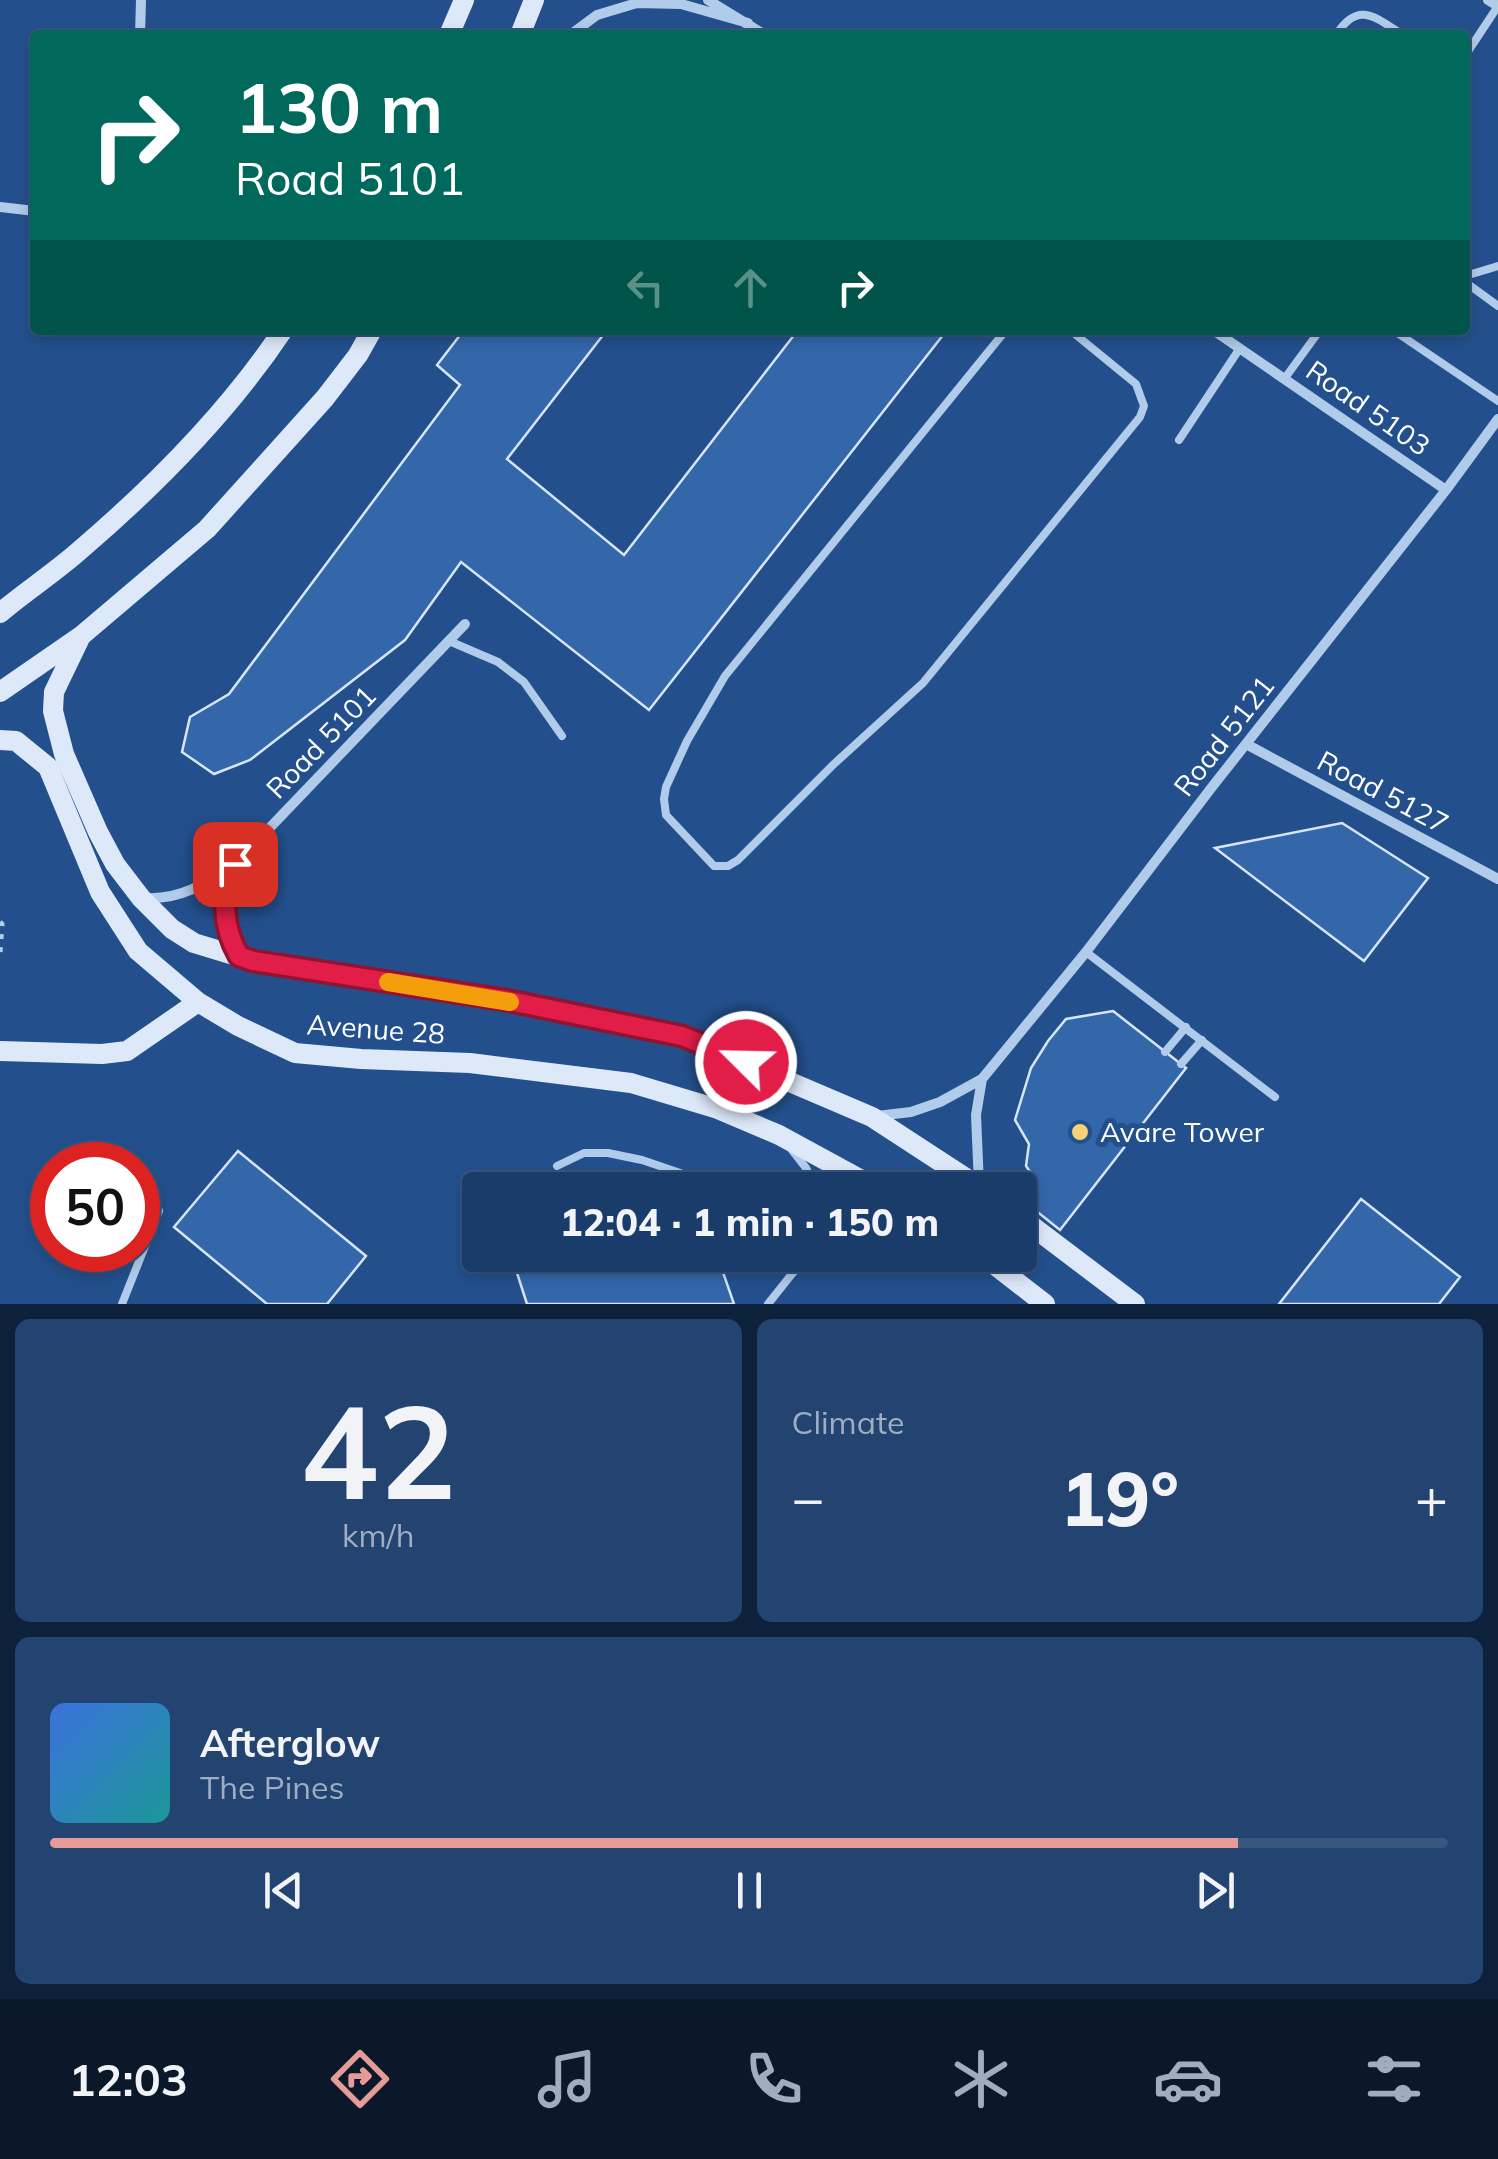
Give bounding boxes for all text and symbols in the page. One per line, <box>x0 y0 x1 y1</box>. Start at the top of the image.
text: 130 m <box>235 63 443 151</box>
icon: right <box>70 70 200 200</box>
text: Road 5101 <box>235 150 465 206</box>
icon: left <box>618 260 673 315</box>
icon: ahead <box>723 260 778 315</box>
icon: right <box>828 260 883 315</box>
street label: Road 5103 <box>1300 352 1437 463</box>
street label: Road 5121 <box>1166 669 1281 803</box>
street label: Road 5101 <box>258 678 383 805</box>
street label: Road 5127 <box>1312 743 1455 841</box>
pin <box>193 822 278 907</box>
icon: arrive <box>208 837 263 892</box>
street label: Avenue 28 <box>306 1006 446 1051</box>
position arrow <box>694 1010 798 1114</box>
place label: Avare Tower <box>1100 1114 1265 1149</box>
marker: Avare Tower <box>1069 1121 1091 1143</box>
speed limit sign: 50 <box>30 1142 160 1272</box>
text: 12:04 · 1 min · 150 m <box>560 1198 939 1246</box>
text: 42 <box>300 1368 456 1532</box>
text: Climate <box>792 1402 904 1442</box>
text: 19° <box>1060 1451 1179 1545</box>
text: − <box>792 1463 825 1532</box>
text: + <box>1415 1463 1448 1532</box>
text: km/h <box>342 1515 414 1555</box>
text: Afterglow <box>200 1719 380 1767</box>
text: The Pines <box>200 1767 344 1807</box>
icon: previous <box>256 1863 311 1918</box>
icon: pause <box>722 1863 777 1918</box>
icon: next <box>1188 1863 1243 1918</box>
icon: directions <box>325 2044 395 2114</box>
icon: music <box>532 2044 602 2114</box>
icon: phone <box>739 2044 809 2114</box>
icon: climate <box>946 2044 1016 2114</box>
icon: car <box>1153 2044 1223 2114</box>
icon: filters <box>1359 2044 1429 2114</box>
text: 12:03 <box>68 2051 188 2107</box>

